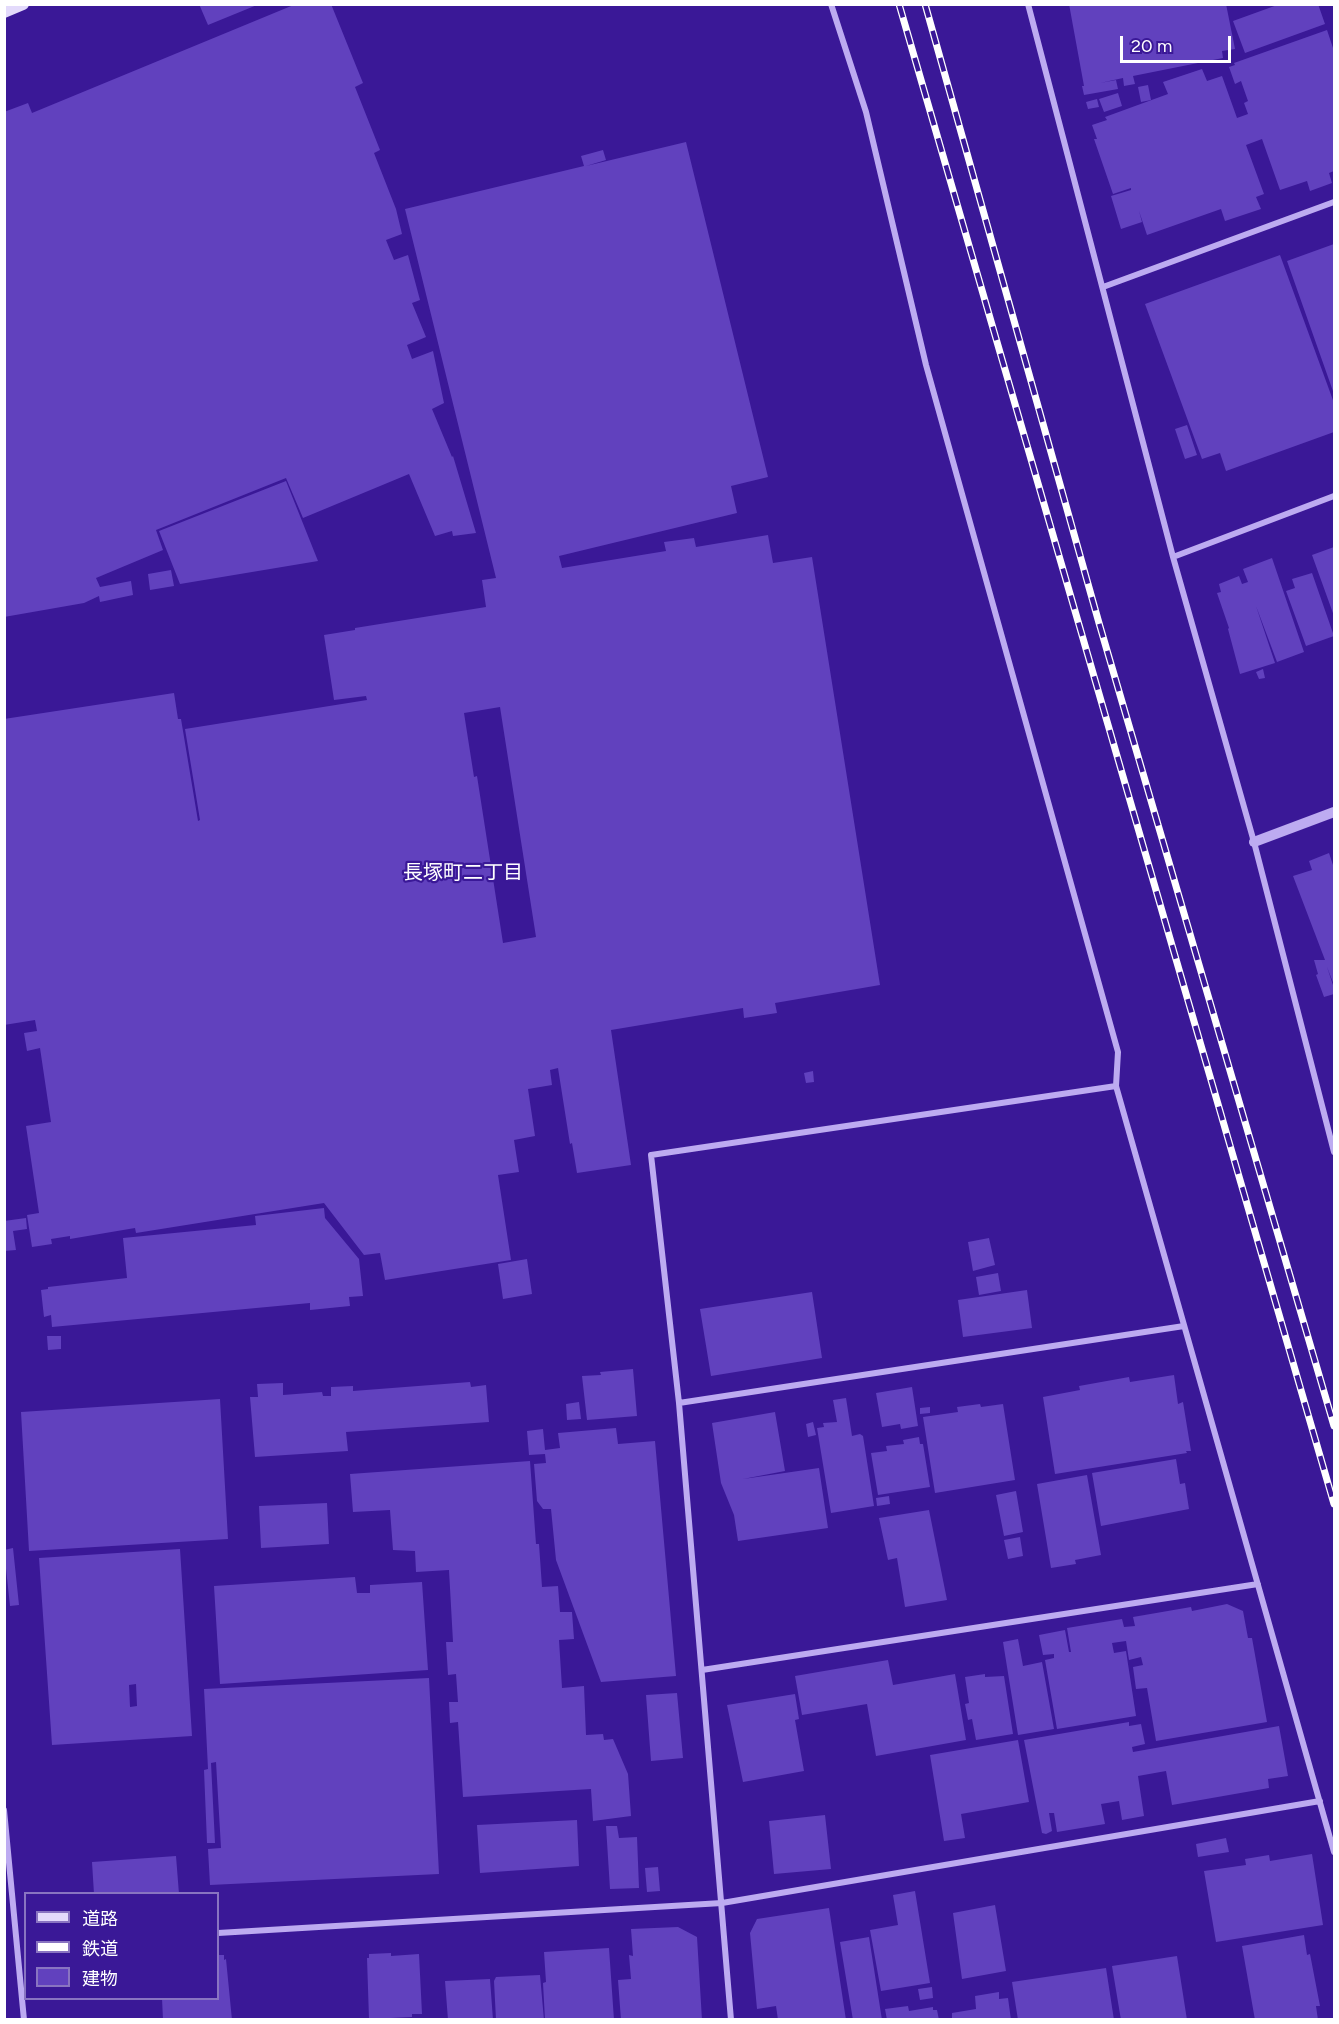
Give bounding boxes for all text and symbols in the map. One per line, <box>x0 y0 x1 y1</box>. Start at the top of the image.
scale bar <box>1123 24 1234 62</box>
text: 20 m <box>1131 35 1172 57</box>
district label: 長塚町二丁目 <box>403 861 523 885</box>
legend <box>24 1892 219 2000</box>
text: 道路 <box>82 1908 118 1930</box>
text: 鉄道 <box>82 1938 118 1960</box>
text: 建物 <box>82 1968 118 1990</box>

